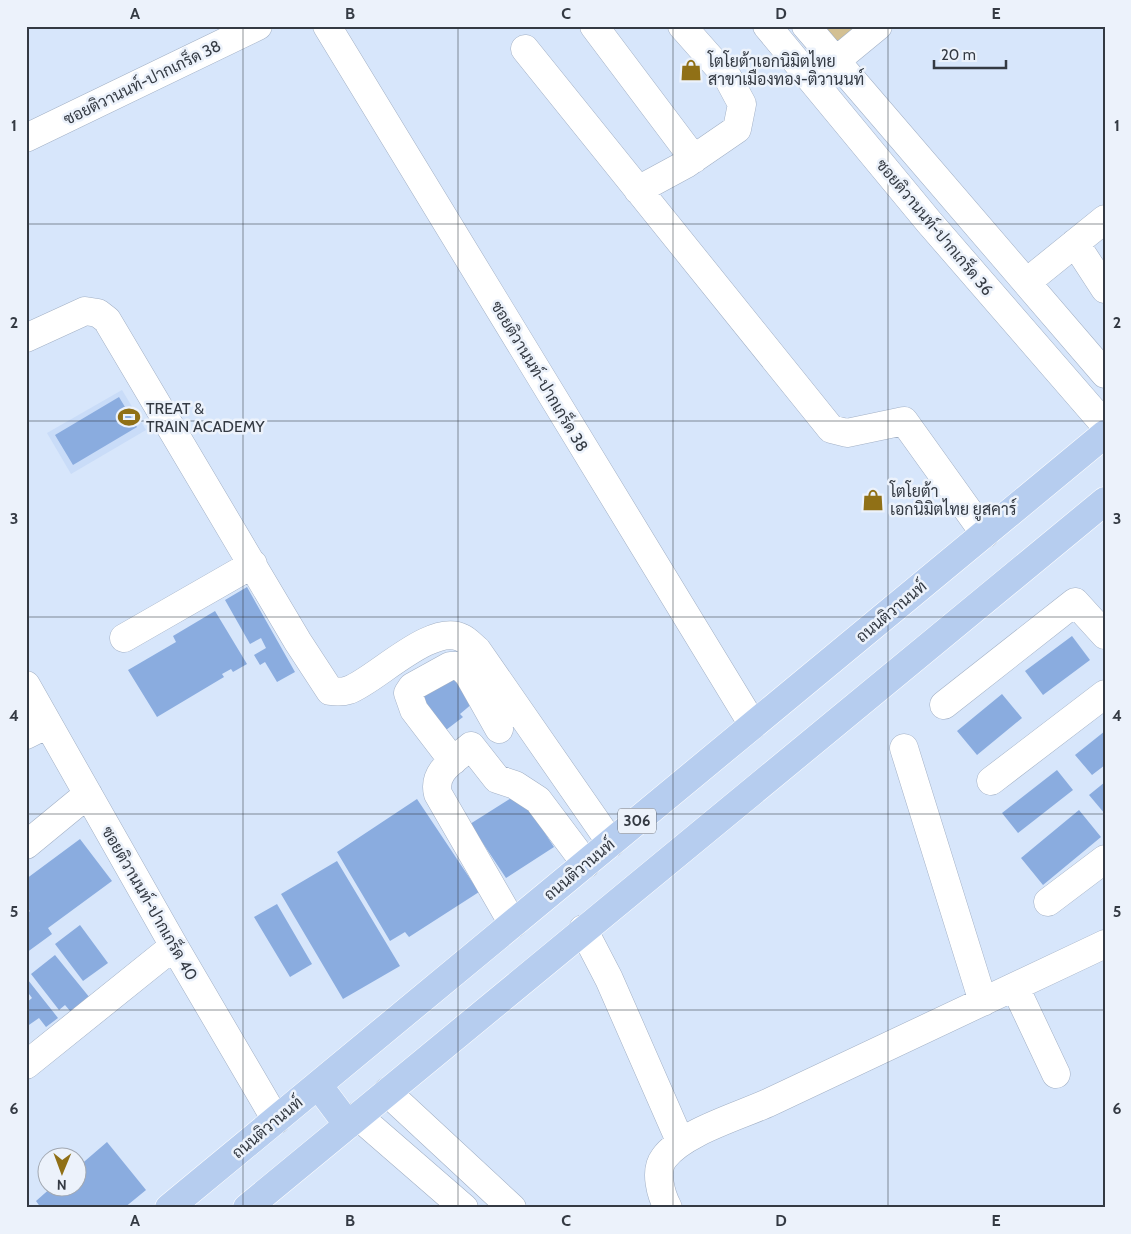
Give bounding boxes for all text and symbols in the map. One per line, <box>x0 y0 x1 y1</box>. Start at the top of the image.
text: A <box>130 4 140 23</box>
text: B <box>345 4 355 23</box>
text: C <box>561 4 571 23</box>
text: D <box>775 4 787 23</box>
text: E <box>991 4 1001 23</box>
street label: ซอยติวานนท์-ปากเกร็ด 38 <box>59 32 224 129</box>
scale bar <box>934 38 1006 70</box>
text: 20 m <box>941 46 976 64</box>
place label: โตโยต้าเอกนิมิตไทย สาขาเมืองทอง-ติวานนท์ <box>707 50 864 89</box>
shop icon: โตโยต้าเอกนิมิตไทย สาขาเมืองทอง-ติวานนท์ <box>678 57 704 83</box>
text: 1 <box>11 116 17 135</box>
text: 1 <box>1114 116 1120 135</box>
street label: ซอยติวานนท์-ปากเกร็ด 36 <box>872 153 1000 299</box>
street label: ซอยติวานนท์-ปากเกร็ด 38 <box>487 295 596 455</box>
text: 2 <box>10 313 18 332</box>
text: 2 <box>1113 313 1121 332</box>
place label: TREAT & TRAIN ACADEMY <box>146 399 265 436</box>
sports icon: TREAT & TRAIN ACADEMY <box>116 404 142 430</box>
place label: โตโยต้า เอกนิมิตไทย ยูสคาร์ <box>889 480 1017 521</box>
shop icon: โตโยต้า เอกนิมิตไทย ยูสคาร์ <box>860 487 886 513</box>
text: 3 <box>10 509 18 528</box>
text: 3 <box>1113 509 1121 528</box>
street label: ถนนติวานนท์ <box>850 574 930 646</box>
text: 4 <box>9 706 19 725</box>
text: 4 <box>1112 706 1122 725</box>
road number: 306 <box>618 808 656 834</box>
street label: ซอยติวานนท์-ปากเกร็ด 40 <box>98 821 205 984</box>
street label: ถนนติวานนท์ <box>538 832 618 904</box>
text: 5 <box>10 902 18 921</box>
text: 5 <box>1113 902 1121 921</box>
street label: ถนนติวานนท์ <box>226 1090 306 1162</box>
text: 6 <box>10 1099 19 1118</box>
text: 6 <box>1113 1099 1122 1118</box>
north arrow <box>38 1146 88 1196</box>
text: N <box>57 1176 67 1194</box>
text: A <box>130 1211 140 1230</box>
text: B <box>345 1211 355 1230</box>
text: C <box>561 1211 571 1230</box>
text: D <box>775 1211 787 1230</box>
text: E <box>991 1211 1001 1230</box>

